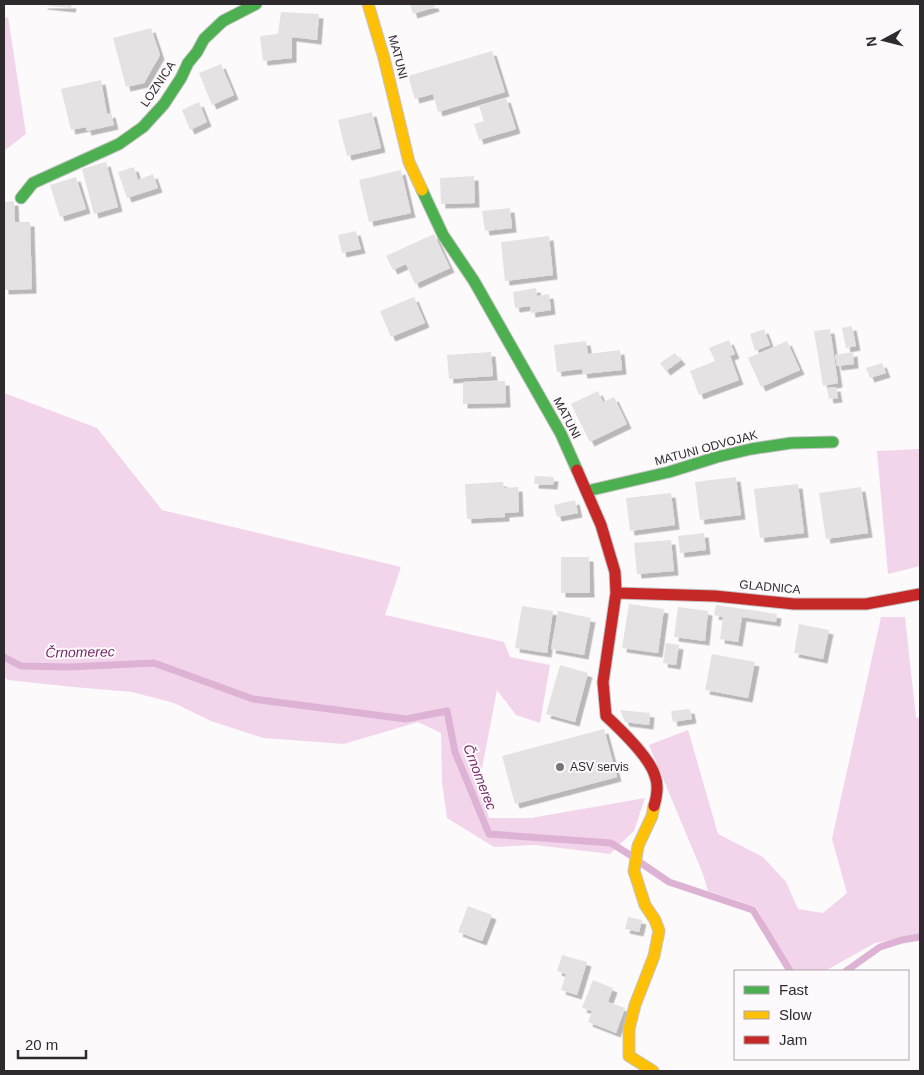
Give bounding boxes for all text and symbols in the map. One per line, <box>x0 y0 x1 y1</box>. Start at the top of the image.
north arrow <box>859 15 909 65</box>
street label: MATUNI <box>385 33 411 81</box>
text: N <box>863 36 880 48</box>
street label: LOZNICA <box>138 59 178 109</box>
street label: MATUNI <box>550 395 584 441</box>
street label: MATUNI ODVOJAK <box>653 428 759 468</box>
street label: GLADNICA <box>739 577 801 597</box>
water label: Črnomerec <box>45 643 115 661</box>
water label: Črnomerec <box>460 742 500 812</box>
place label: ASV servis <box>570 760 629 774</box>
marker: ASV servis <box>554 761 566 773</box>
legend <box>734 970 909 1060</box>
text: Fast <box>779 981 809 998</box>
text: Slow <box>779 1006 812 1023</box>
scale bar <box>18 1028 85 1060</box>
text: Jam <box>779 1031 807 1048</box>
text: 20 m <box>25 1036 58 1053</box>

